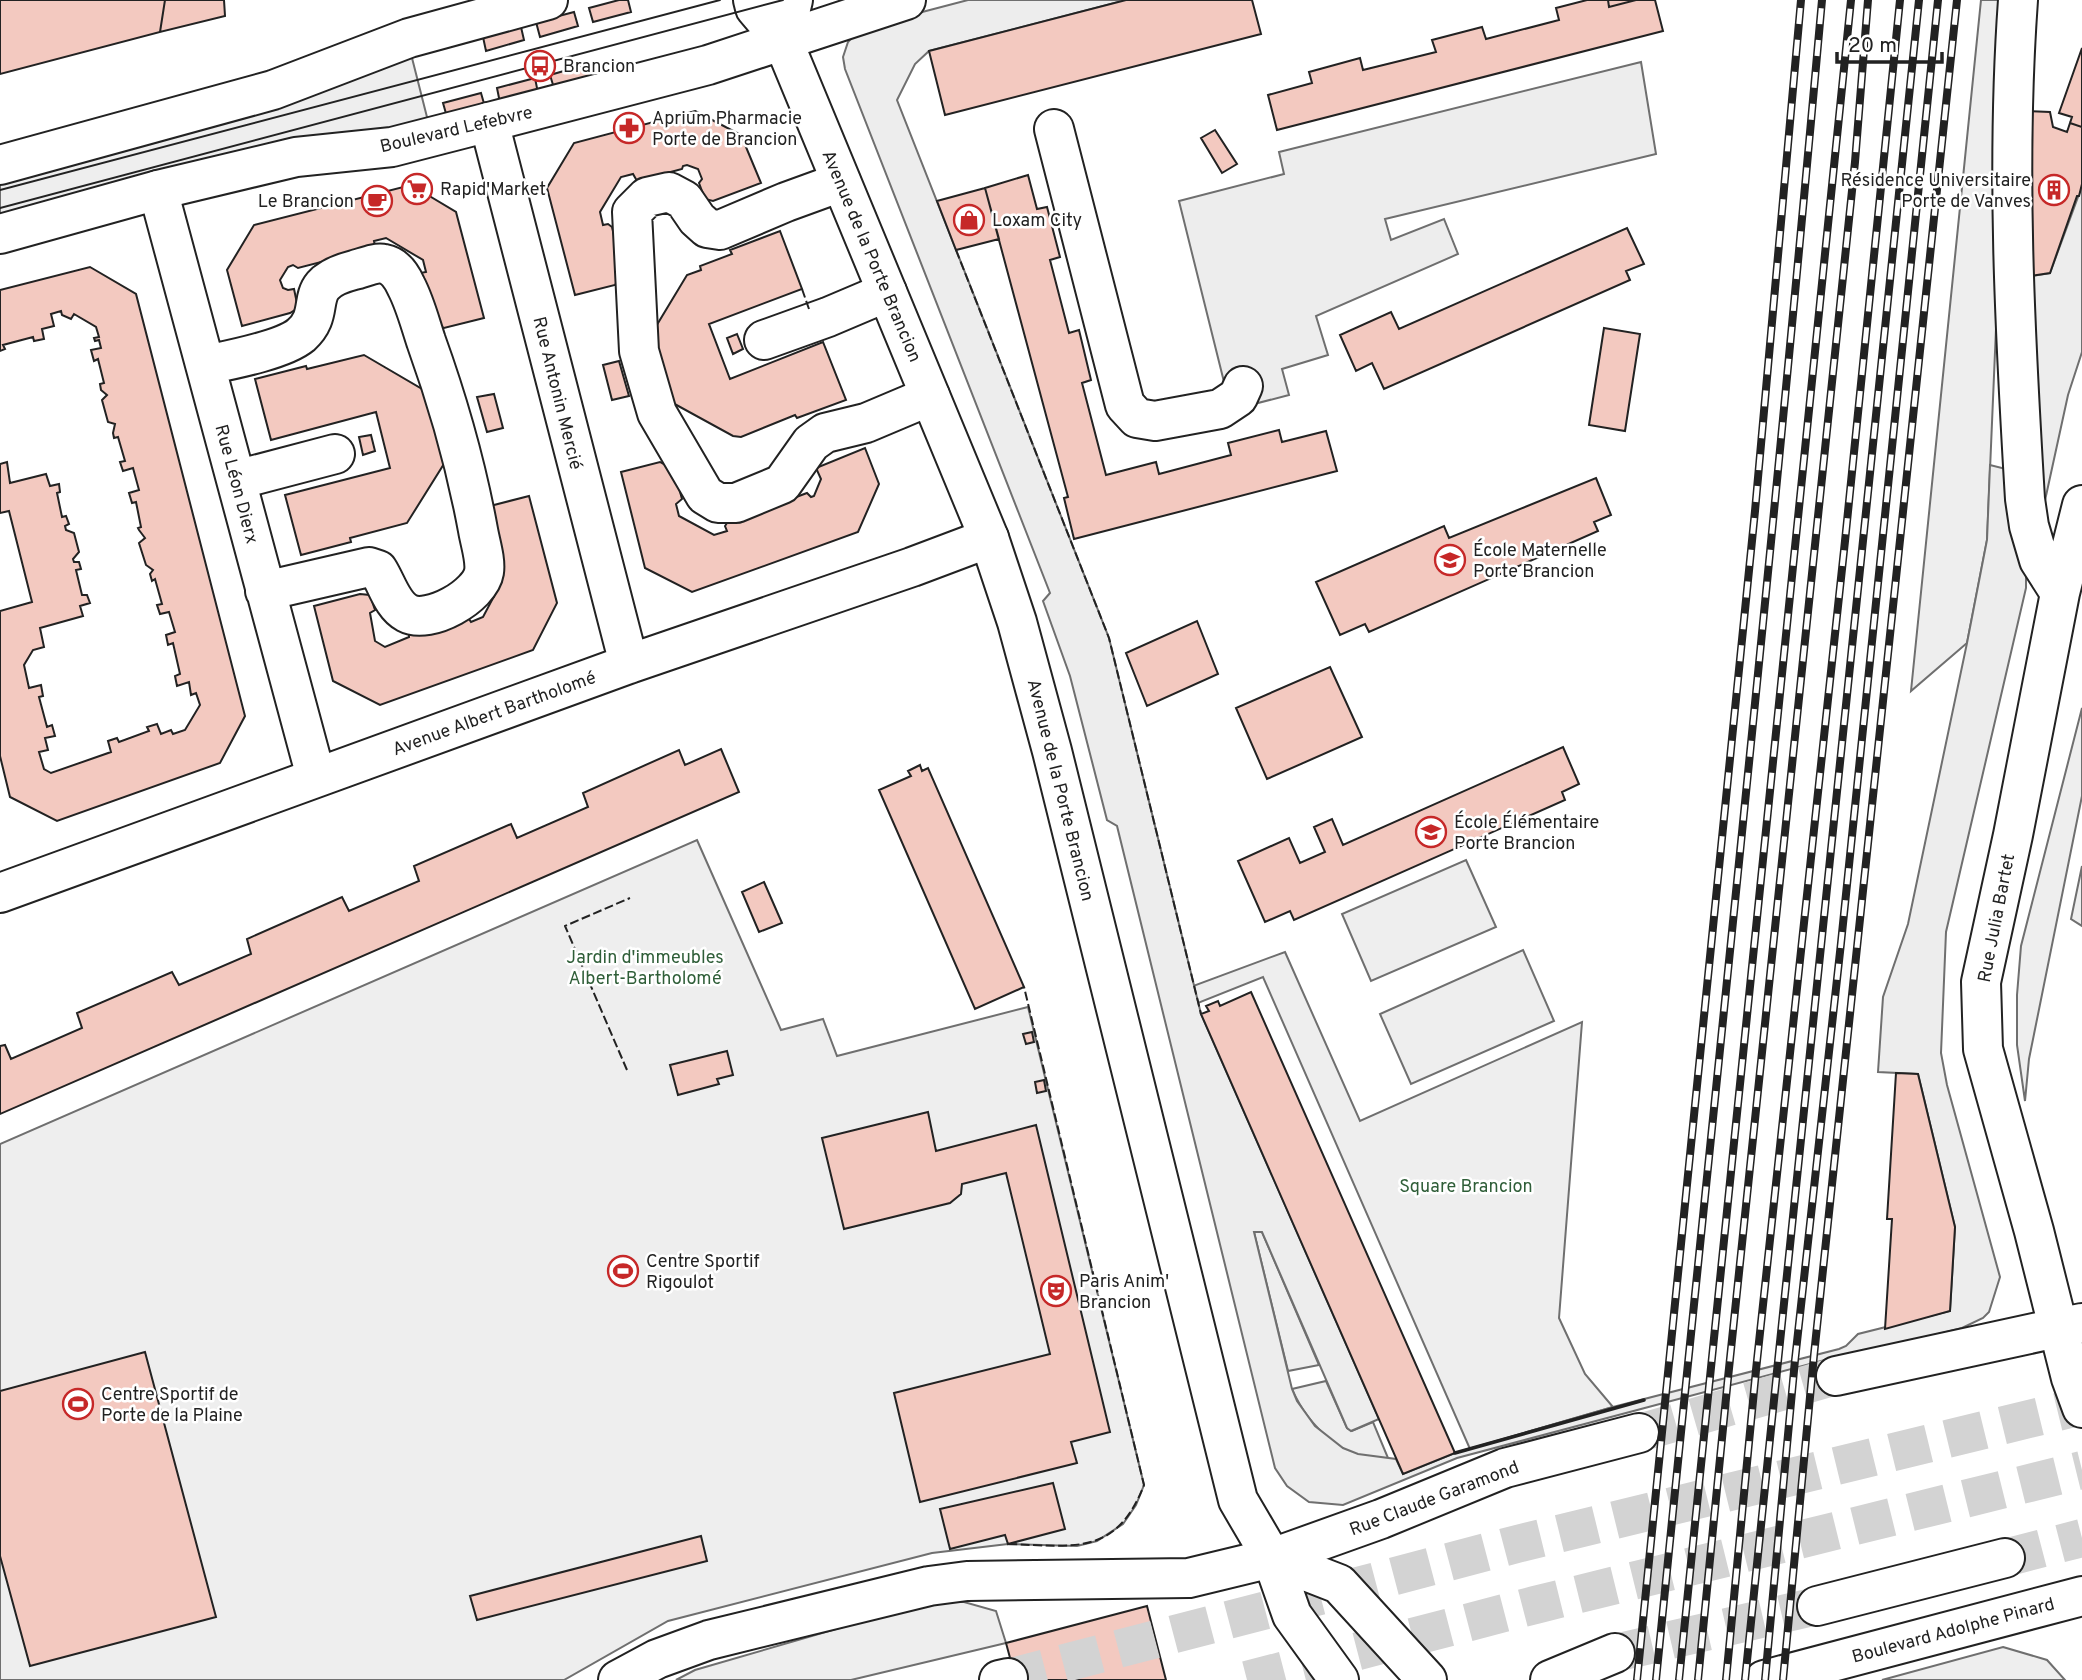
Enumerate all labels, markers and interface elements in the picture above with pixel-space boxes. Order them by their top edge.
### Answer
scale bar [1837,21,1942,65]
text: 20 m [1848,33,1897,60]
bus stop icon: Brancion [523,49,557,83]
place label: Brancion [563,56,635,79]
street label: Boulevard Lefebvre [378,102,535,159]
place label: Aprium Pharmacie Porte de Brancion [652,108,802,152]
pharmacy icon: Aprium Pharmacie Porte de Brancion [612,111,646,145]
street label: Avenue de la Porte Brancion [815,147,926,366]
place label: Résidence Universitaire Porte de Vanves [1841,170,2031,214]
supermarket icon: Rapid'Market [400,172,434,206]
building icon: Résidence Universitaire Porte de Vanves [2037,173,2071,207]
place label: Rapid'Market [440,179,546,202]
cafe icon: Le Brancion [360,184,394,218]
place label: Le Brancion [258,191,354,214]
shop icon: Loxam City [952,203,986,237]
place label: Loxam City [992,210,1082,233]
street label: Rue Antonin Mercié [526,314,587,472]
street label: Rue Léon Dierx [209,422,263,547]
place label: École Maternelle Porte Brancion [1473,538,1607,584]
school or university icon: École Maternelle Porte Brancion [1433,543,1467,577]
street label: Avenue Albert Bartholomé [390,667,599,762]
street label: Avenue de la Porte Brancion [1021,677,1098,904]
place label: École Élémentaire Porte Brancion [1454,810,1599,856]
school or university icon: École Élémentaire Porte Brancion [1414,815,1448,849]
street label: Rue Julia Bartet [1974,852,2021,985]
park label: Jardin d'immeubles Albert-Bartholomé [566,947,724,991]
park label: Square Brancion [1399,1176,1533,1199]
place label: Centre Sportif Rigoulot [646,1251,760,1295]
sports icon: Centre Sportif Rigoulot [606,1254,640,1288]
place label: Paris Anim' Brancion [1079,1271,1169,1315]
theatre icon: Paris Anim' Brancion [1039,1274,1073,1308]
place label: Centre Sportif de Porte de la Plaine [101,1384,243,1428]
sports icon: Centre Sportif de Porte de la Plaine [61,1387,95,1421]
street label: Rue Claude Garamond [1346,1456,1523,1542]
street label: Boulevard Adolphe Pinard [1850,1593,2057,1670]

